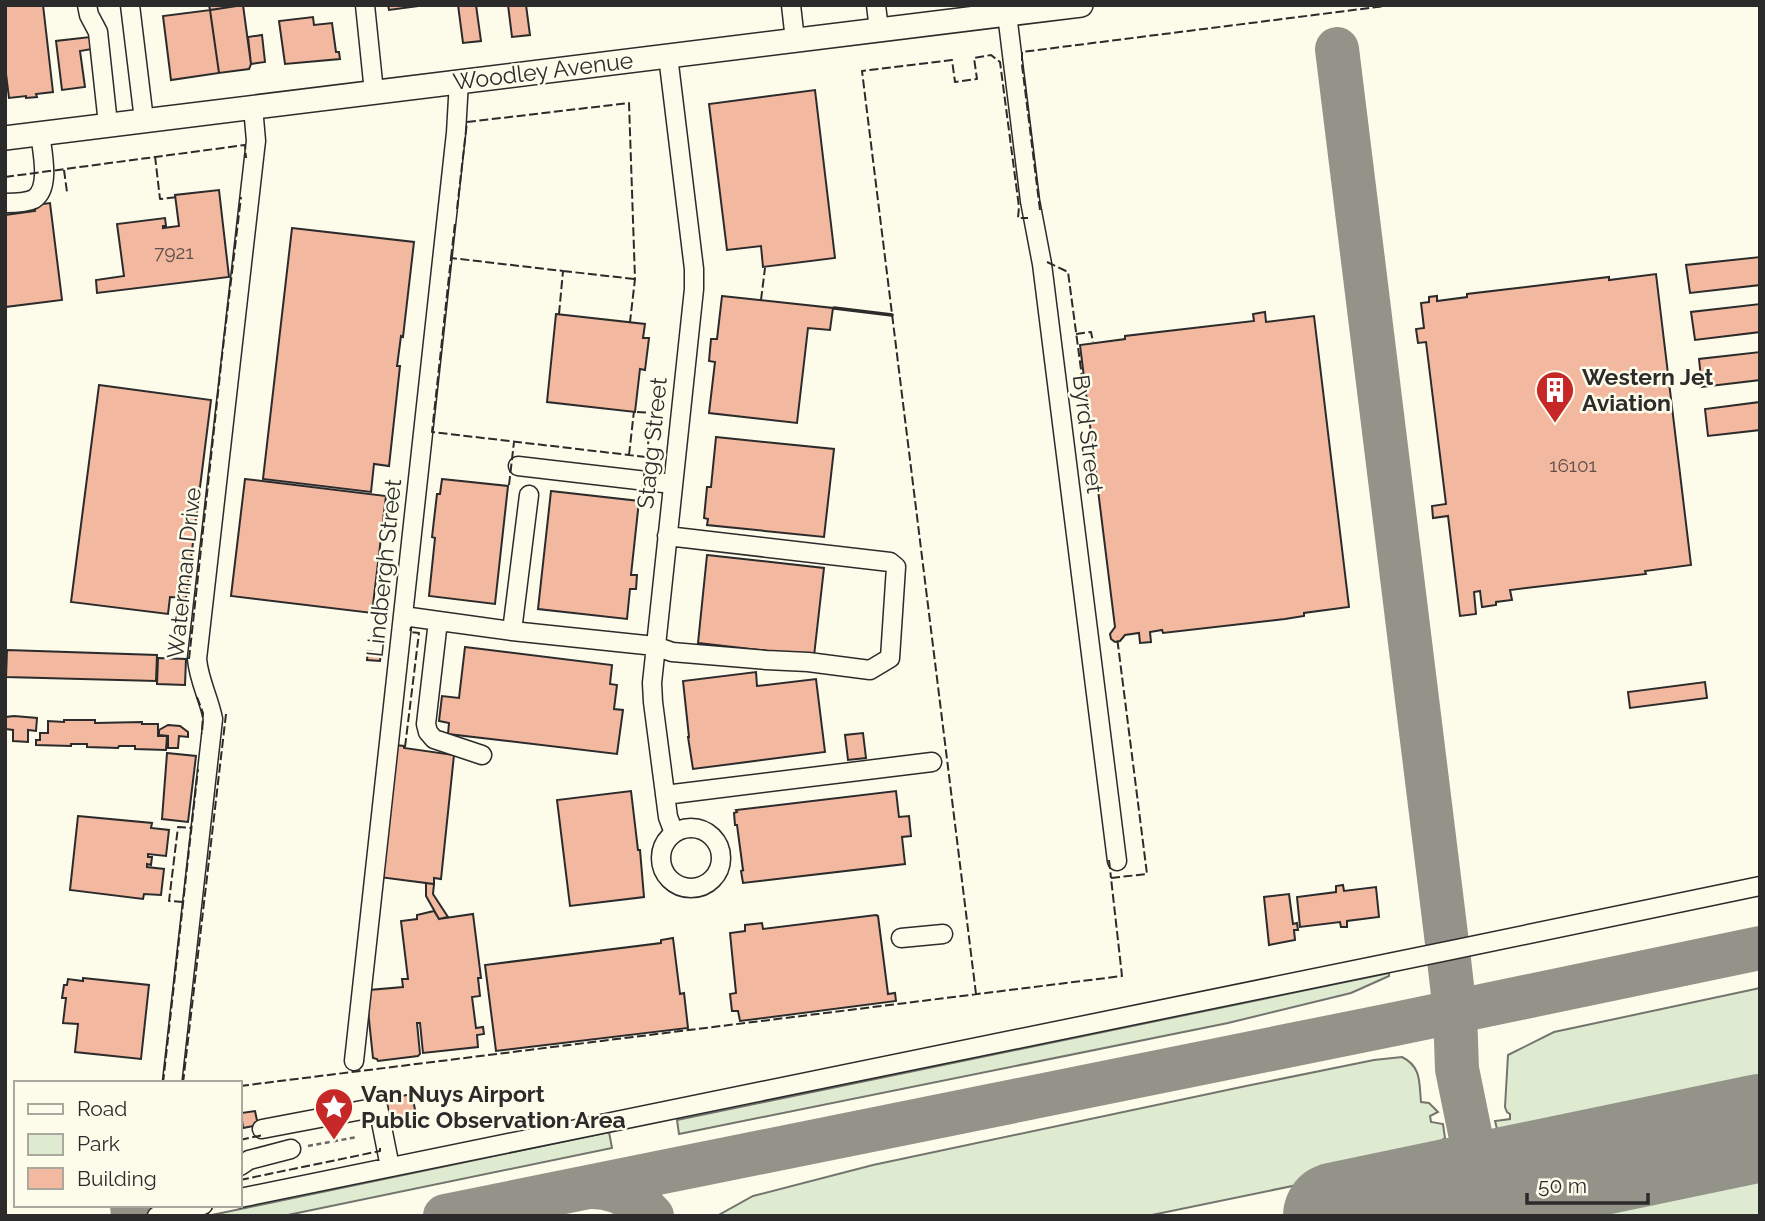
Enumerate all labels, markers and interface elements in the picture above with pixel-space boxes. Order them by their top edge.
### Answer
street label: Woodley Avenue [451,46,635,95]
house number: 7921 [154,241,194,263]
place label: Western Jet Aviation [1582,363,1714,416]
building icon: Western Jet Aviation [1534,369,1576,424]
street label: Byrd Street [1068,373,1109,495]
street label: Stagg Street [631,376,672,510]
house number: 16101 [1549,454,1597,476]
street label: Lindbergh Street [361,477,406,658]
street label: Waterman Drive [161,486,206,660]
place label: Van Nuys Airport Public Observation Area [361,1080,626,1133]
legend [14,1081,242,1207]
place icon: Van Nuys Airport Public Observation Area [313,1086,355,1141]
text: Road [77,1096,127,1121]
text: Park [77,1131,120,1156]
scale bar [1527,1162,1648,1206]
text: Building [77,1166,157,1191]
text: 50 m [1538,1173,1587,1198]

